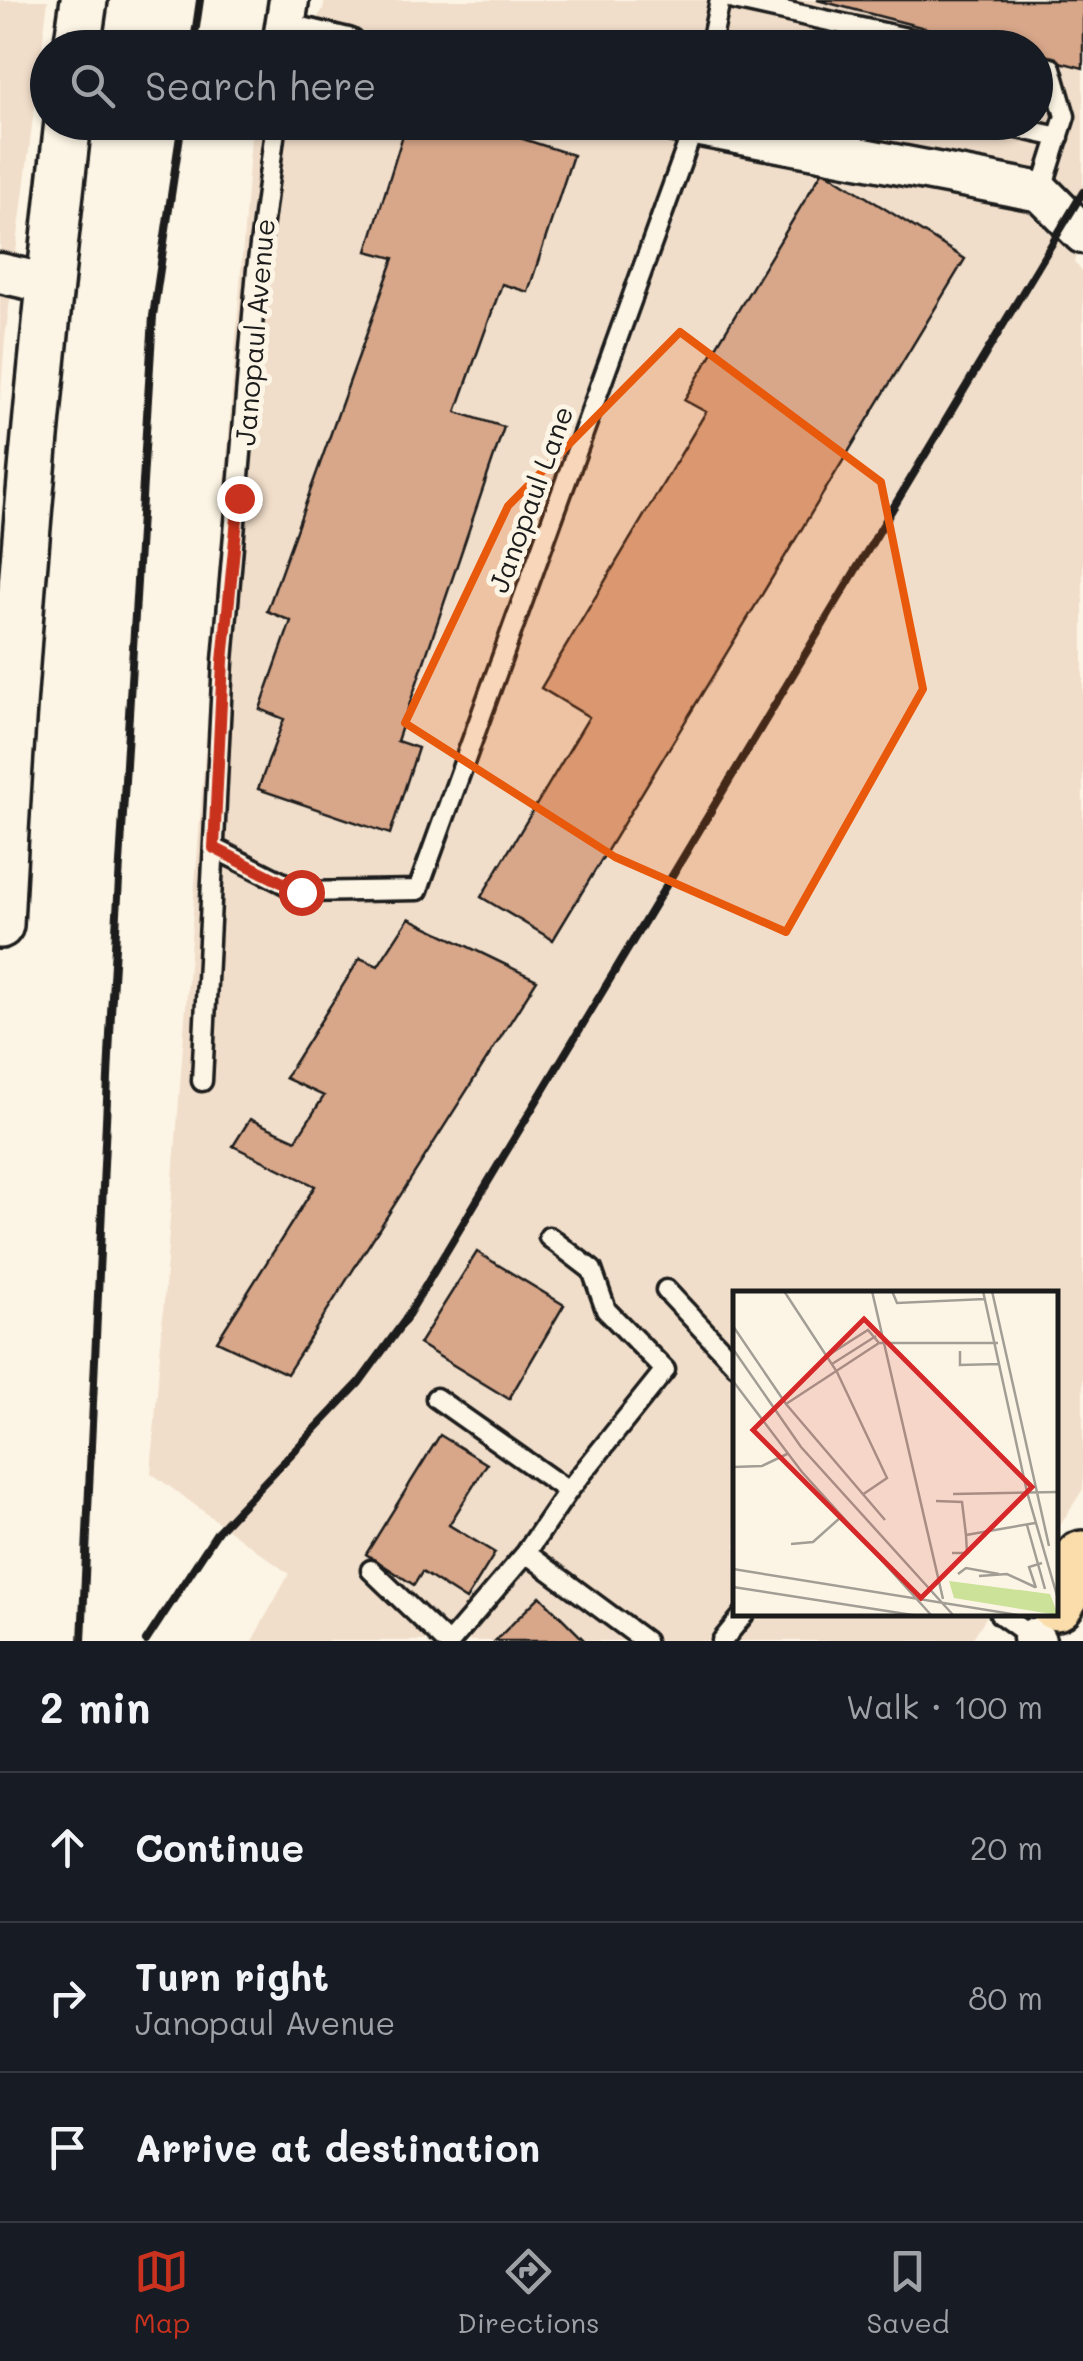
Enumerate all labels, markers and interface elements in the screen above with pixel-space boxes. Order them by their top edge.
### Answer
search box [30,30,1053,140]
icon: search [65,58,120,113]
text: Search here [145,60,376,110]
street label: Janopaul Avenue [226,217,282,447]
street label: Janopaul Lane [480,401,580,597]
route end [217,476,263,522]
route start [279,870,325,916]
inset map [733,1291,1058,1616]
text: 2 min [40,1679,150,1734]
text: Walk · 100 m [846,1685,1043,1727]
icon: ahead [40,1820,95,1875]
text: Continue [135,1822,304,1872]
text: 20 m [970,1826,1043,1868]
text: Turn right [135,1951,329,2001]
icon: right [40,1970,95,2025]
text: 80 m [968,1976,1043,2018]
text: Janopaul Avenue [135,2001,395,2043]
icon: arrive [40,2120,95,2175]
text: Arrive at destination [135,2122,540,2172]
tab: Map [133,2244,190,2340]
tab: Directions [457,2244,600,2340]
tab: Saved [866,2244,950,2340]

